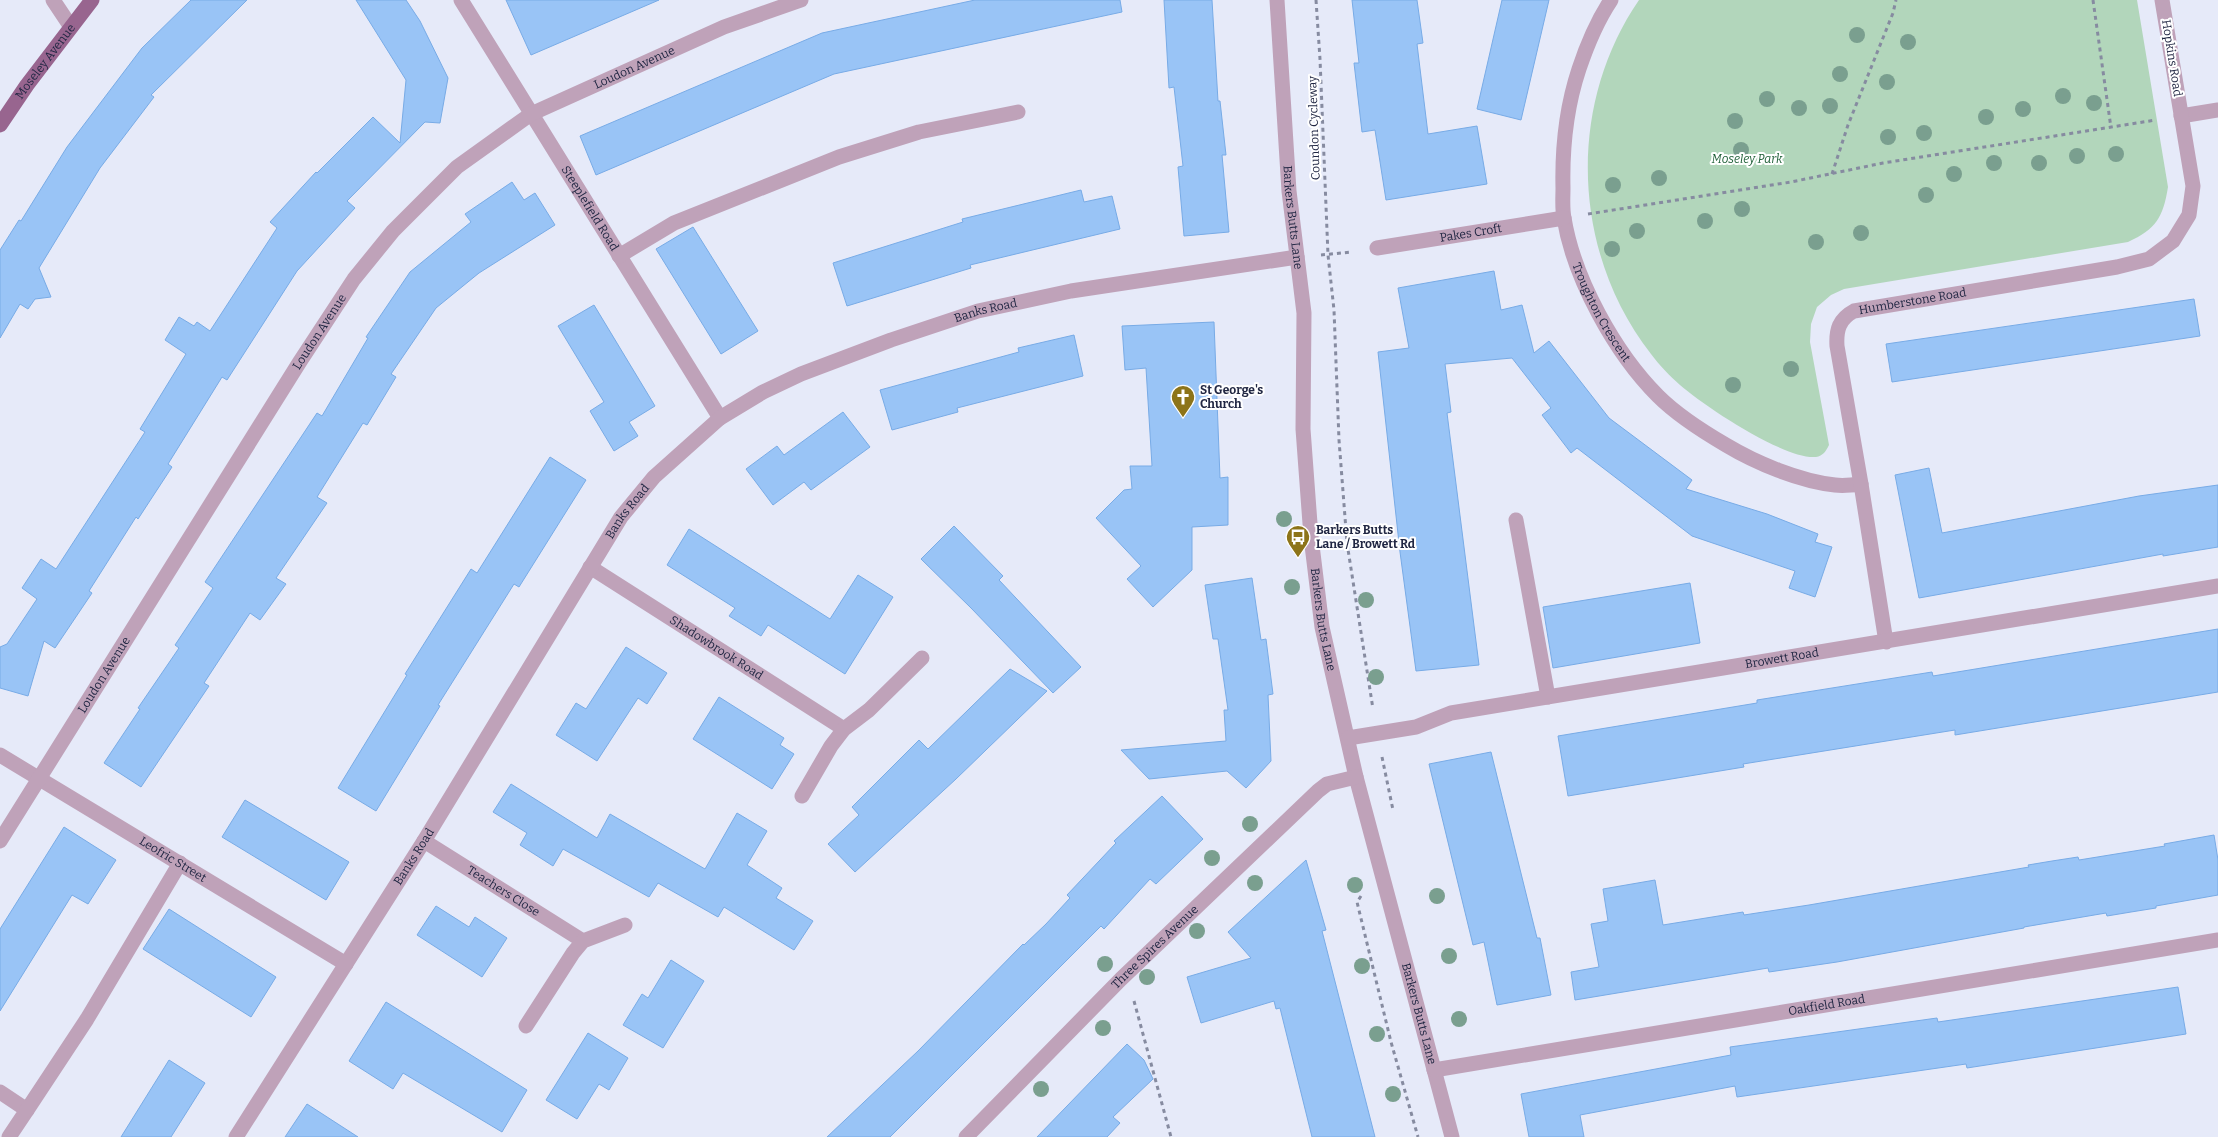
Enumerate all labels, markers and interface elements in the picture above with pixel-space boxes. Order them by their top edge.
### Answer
street label: Hopkins Road [2159,19,2185,97]
street label: Moseley Avenue [13,21,78,102]
street label: Loudon Avenue [592,43,677,92]
street label: Coundon Cycleway [1305,75,1323,180]
park label: Moseley Park [1711,152,1783,166]
street label: Steeplefield Road [558,163,622,253]
street label: Barkers Butts Lane [1280,165,1306,270]
street label: Pakes Croft [1439,221,1503,245]
street label: Troughton Crescent [1569,261,1634,365]
street label: Humberstone Road [1858,285,1967,317]
street label: Loudon Avenue [290,292,349,372]
street label: Banks Road [952,296,1018,325]
place label: St George's Church [1200,383,1263,411]
church icon: St George's Church [1170,384,1196,418]
street label: Banks Road [602,481,652,541]
place label: Barkers Butts Lane / Browett Rd [1316,523,1416,551]
bus stop icon: Barkers Butts Lane / Browett Rd [1285,524,1311,558]
street label: Barkers Butts Lane [1308,567,1339,672]
street label: Shadowbrook Road [667,613,766,683]
street label: Loudon Avenue [75,634,133,715]
street label: Browett Road [1744,645,1820,671]
street label: Banks Road [391,826,437,888]
street label: Leofric Street [137,834,209,885]
street label: Teachers Close [465,863,542,919]
street label: Three Spires Avenue [1109,902,1201,991]
street label: Barkers Butts Lane [1399,961,1439,1066]
street label: Oakfield Road [1787,992,1866,1018]

